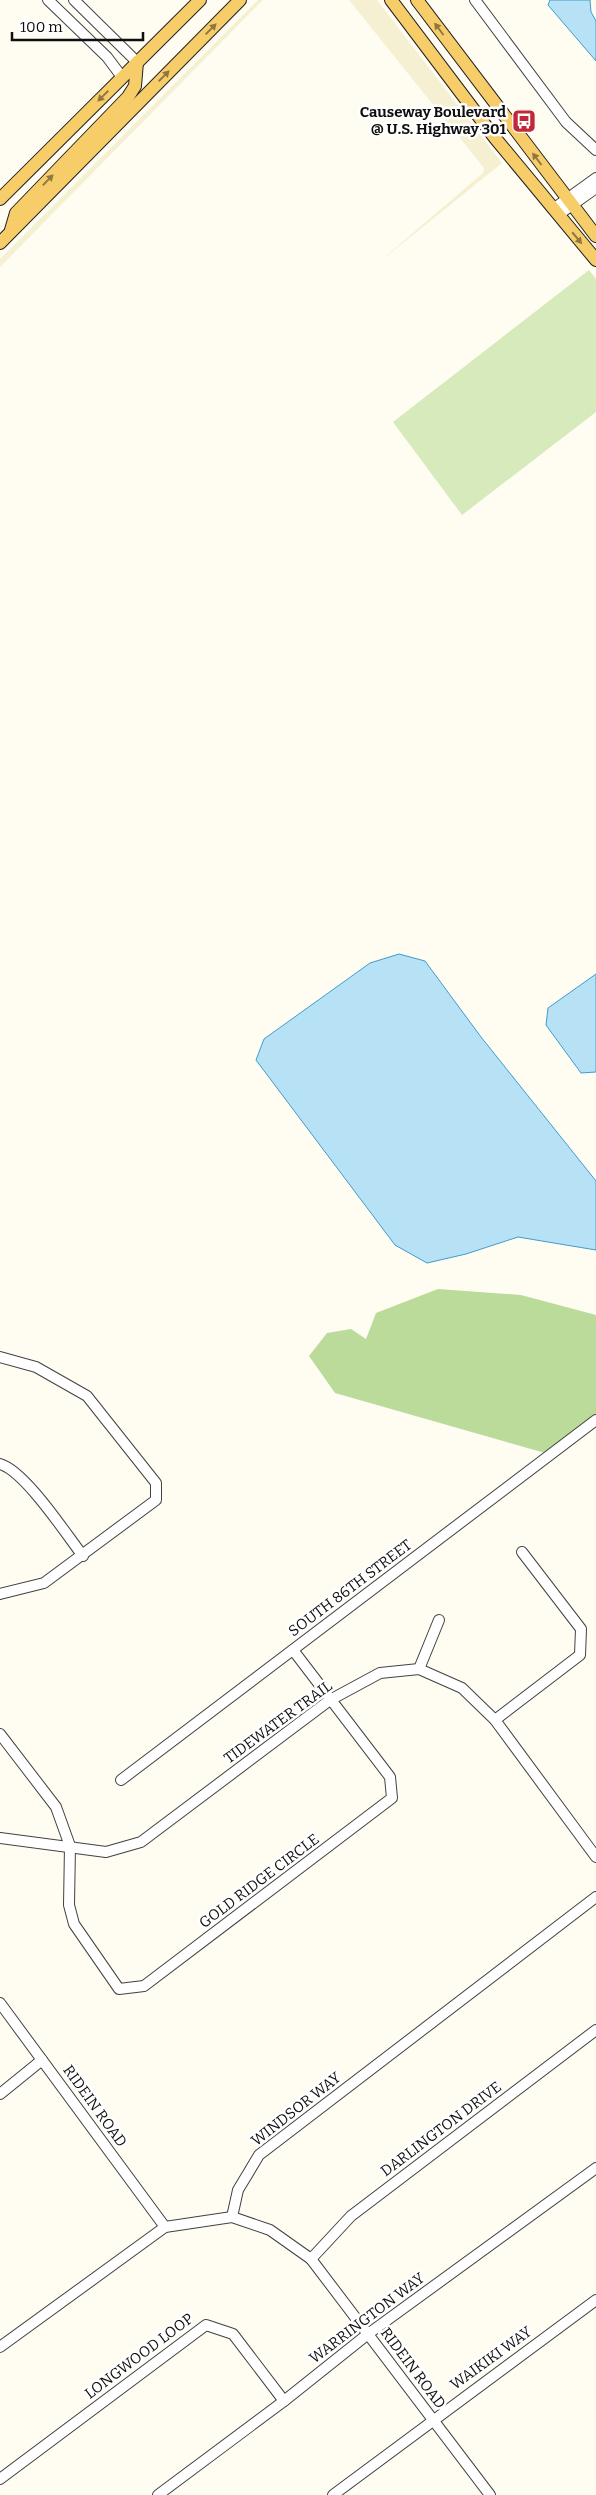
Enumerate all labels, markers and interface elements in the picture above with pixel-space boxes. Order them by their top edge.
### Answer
scale bar [12,10,144,42]
text: 100 m [20,18,63,36]
one-way arrow [205,23,217,35]
one-way arrow [434,23,445,36]
one-way arrow [158,70,170,82]
one-way arrow [97,90,109,102]
place label: Causeway Boulevard @ U.S. Highway 301 [360,103,507,138]
bus stop icon: Causeway Boulevard @ U.S. Highway 301 [511,108,537,134]
one-way arrow [532,152,542,166]
one-way arrow [42,174,54,186]
one-way arrow [572,231,583,244]
street label: SOUTH 86TH STREET [285,1536,415,1640]
street label: TIDEWATER TRAIL [220,1677,336,1767]
street label: GOLD RIDGE CIRCLE [195,1830,323,1932]
street label: RIDEIN ROAD [59,2062,131,2150]
street label: WINDSOR WAY [248,2068,345,2150]
street label: DARLINGTON DRIVE [377,2078,505,2180]
street label: WARRINGTON WAY [306,2269,428,2367]
street label: LONGWOOD LOOP [81,2309,197,2403]
street label: WAIKIKI WAY [447,2322,536,2394]
street label: RIDEIN ROAD [377,2324,449,2412]

